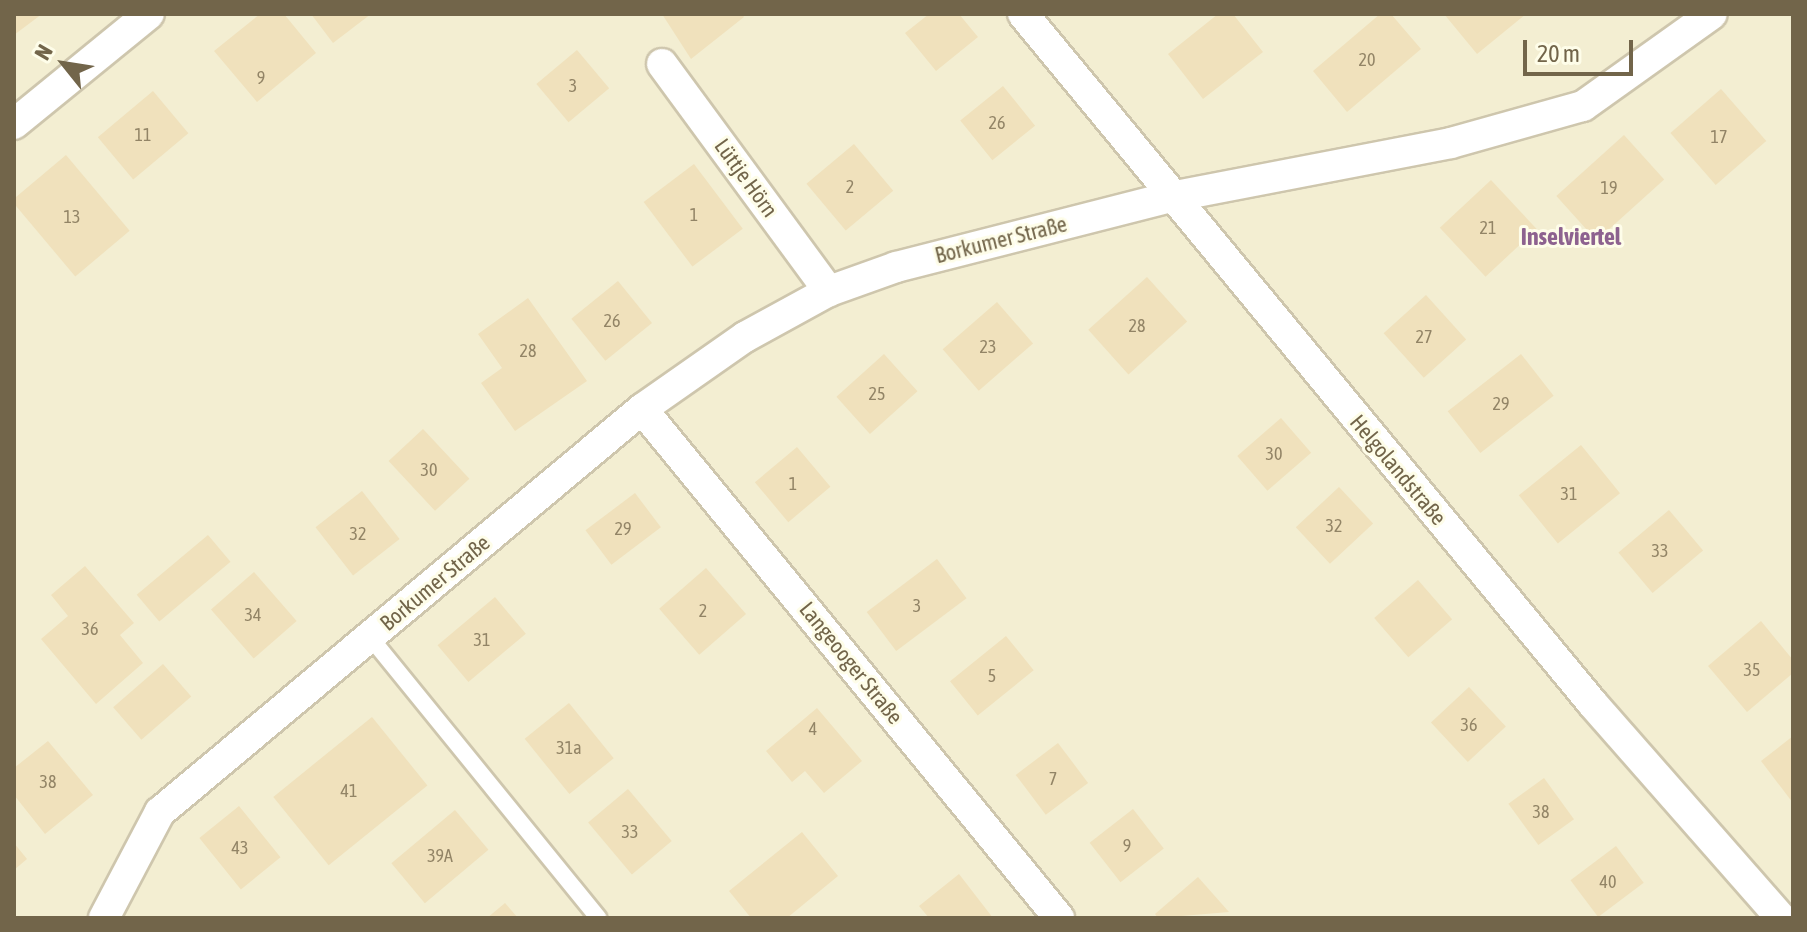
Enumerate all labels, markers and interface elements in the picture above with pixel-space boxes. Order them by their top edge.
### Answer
north arrow [24,24,104,104]
scale bar [1527,24,1637,74]
text: N [29,40,58,64]
text: 20 m [1537,40,1580,67]
house number: 20 [1359,49,1375,71]
house number: 9 [257,67,265,89]
house number: 3 [569,75,577,97]
house number: 26 [989,112,1005,134]
house number: 11 [135,124,151,146]
house number: 17 [1711,126,1727,148]
street label: Lüttje Hörn [709,134,783,222]
house number: 2 [846,176,854,198]
house number: 19 [1601,177,1617,199]
house number: 1 [690,204,698,226]
house number: 13 [64,206,80,228]
street label: Borkumer Straße [932,211,1070,269]
house number: 21 [1480,217,1496,239]
district label: Inselviertel [1521,223,1621,251]
house number: 26 [604,310,620,332]
house number: 28 [1129,315,1145,337]
house number: 27 [1416,326,1432,348]
house number: 23 [980,336,996,358]
house number: 28 [520,340,536,362]
house number: 25 [869,383,885,405]
house number: 29 [1493,393,1509,415]
street label: Helgolandstraße [1344,410,1452,530]
house number: 30 [1266,443,1282,465]
house number: 30 [421,459,437,481]
house number: 1 [789,473,797,495]
house number: 31 [1561,483,1577,505]
house number: 32 [1326,515,1342,537]
house number: 29 [615,518,631,540]
house number: 32 [350,523,366,545]
street label: Borkumer Straße [375,529,495,637]
house number: 33 [1652,540,1668,562]
house number: 3 [913,595,921,617]
street label: Langeooger Straße [794,597,908,729]
house number: 2 [699,600,707,622]
house number: 34 [245,604,261,626]
house number: 36 [82,618,98,640]
house number: 31 [474,629,490,651]
house number: 35 [1744,659,1760,681]
house number: 5 [988,665,996,687]
house number: 36 [1461,714,1477,736]
house number: 4 [809,718,817,740]
house number: 31a [556,737,582,759]
house number: 7 [1049,768,1057,790]
house number: 38 [40,771,56,793]
house number: 41 [341,780,357,802]
house number: 38 [1533,801,1549,823]
house number: 33 [622,821,638,843]
house number: 9 [1123,835,1131,857]
house number: 43 [232,837,248,859]
house number: 39A [427,845,453,867]
house number: 40 [1600,871,1616,893]

